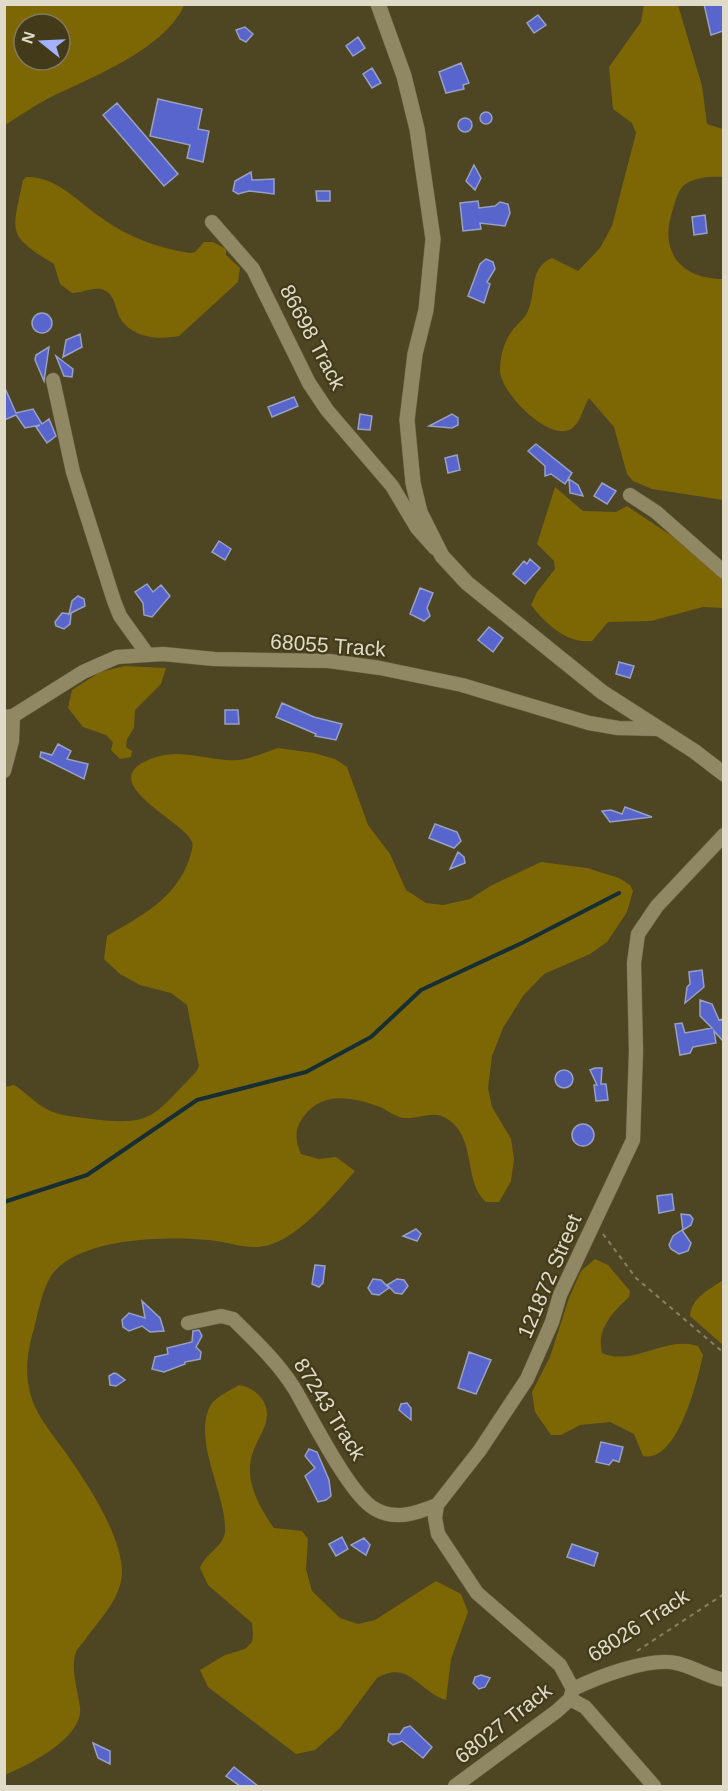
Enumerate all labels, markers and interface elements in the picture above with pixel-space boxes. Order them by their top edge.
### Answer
north arrow [12,12,72,72]
text: N [18,29,38,46]
street label: 86698 Track [276,281,351,394]
street label: 68055 Track [270,629,387,661]
street label: 121872 Street [513,1211,585,1341]
street label: 87243 Track [290,1354,371,1465]
street label: 68026 Track [583,1584,693,1666]
street label: 68027 Track [450,1678,556,1768]

